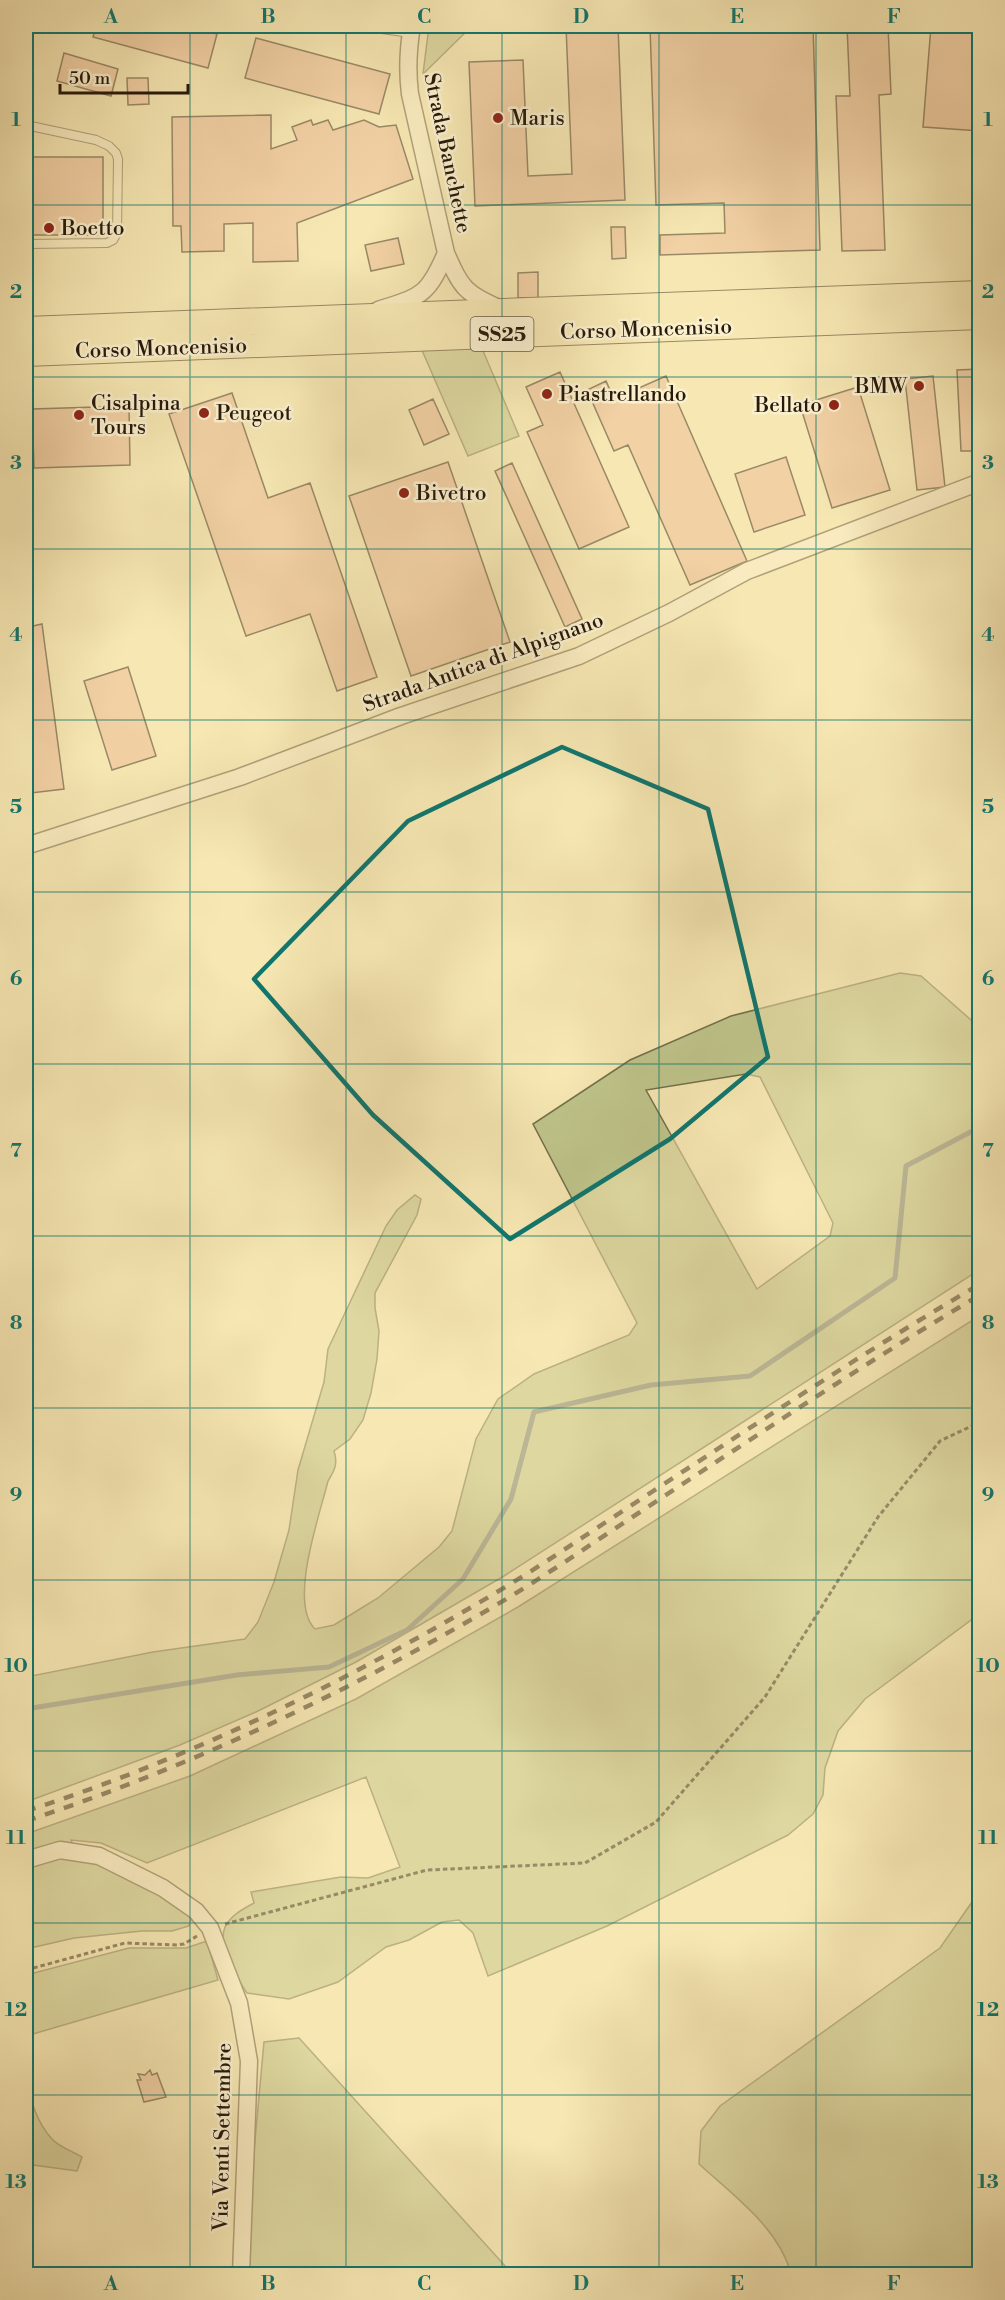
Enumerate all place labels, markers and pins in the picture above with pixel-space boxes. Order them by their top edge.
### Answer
place label: Maris [510,106,565,132]
marker: Maris [491,111,505,125]
place label: Boetto [60,216,125,242]
marker: Boetto [42,221,56,235]
place label: BMW [854,374,908,400]
marker: BMW [912,379,926,393]
place label: Piastrellando [559,382,687,408]
marker: Piastrellando [540,387,554,401]
place label: Cisalpina Tours [91,391,181,441]
place label: Bellato [754,393,822,419]
marker: Bellato [827,398,841,412]
place label: Peugeot [216,401,292,427]
marker: Peugeot [197,406,211,420]
marker: Cisalpina Tours [72,408,86,422]
place label: Bivetro [415,481,486,507]
marker: Bivetro [397,486,411,500]

